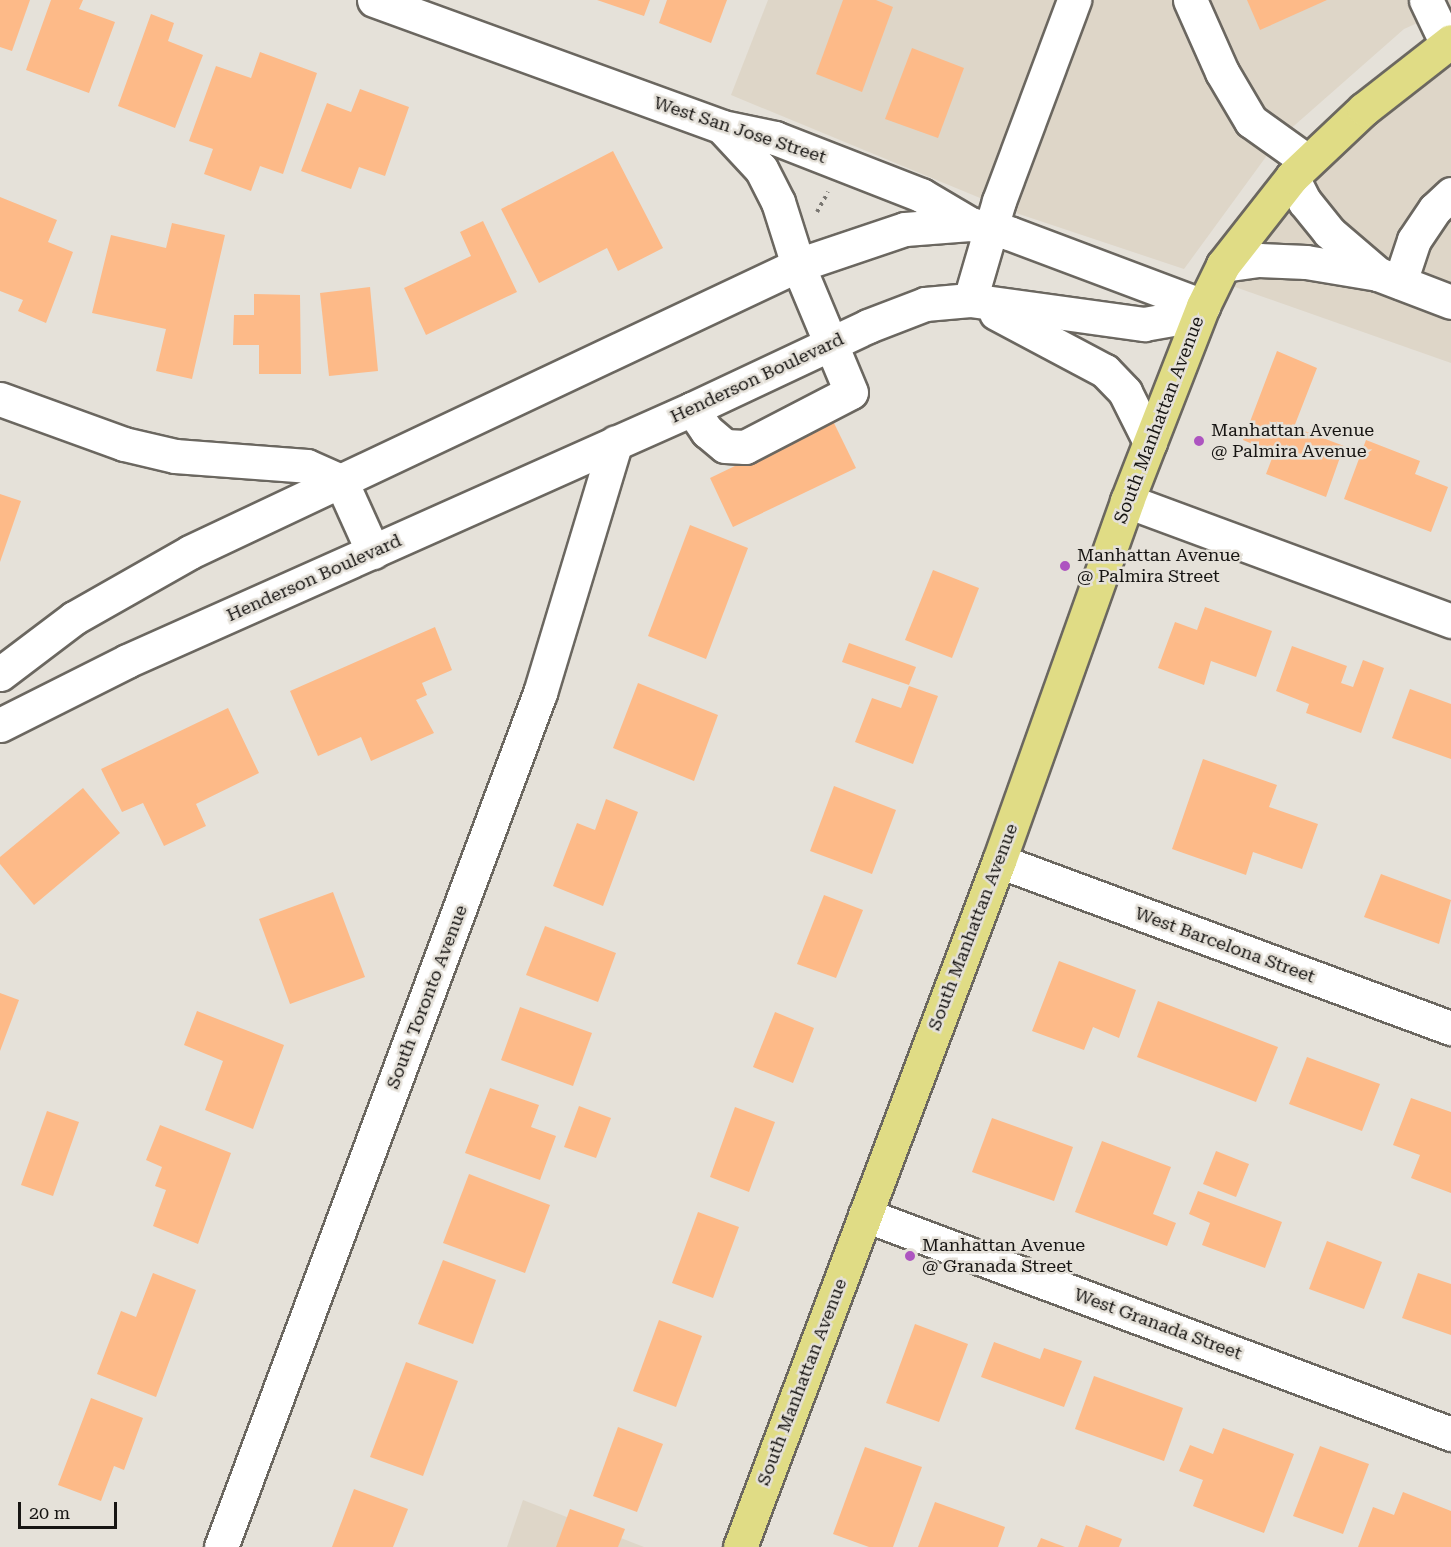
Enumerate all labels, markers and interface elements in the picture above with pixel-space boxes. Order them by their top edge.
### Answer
street label: West San Jose Street [651,92,829,168]
street label: South Manhattan Avenue [1110,313,1208,527]
street label: Henderson Boulevard [667,328,847,428]
place label: Manhattan Avenue @ Palmira Avenue [1211,420,1374,462]
marker: Manhattan Avenue @ Palmira Avenue [1192,434,1206,448]
street label: Henderson Boulevard [223,530,405,626]
place label: Manhattan Avenue @ Palmira Street [1077,545,1240,588]
marker: Manhattan Avenue @ Palmira Street [1058,559,1072,573]
street label: South Manhattan Avenue [924,820,1022,1034]
street label: South Toronto Avenue [382,902,472,1092]
street label: West Barcelona Street [1132,902,1318,988]
place label: Manhattan Avenue @ Granada Street [922,1235,1085,1278]
marker: Manhattan Avenue @ Granada Street [903,1249,917,1263]
street label: South Manhattan Avenue [753,1275,851,1489]
street label: West Granada Street [1071,1284,1245,1364]
scale bar [21,1490,120,1528]
text: 20 m [29,1502,70,1523]

